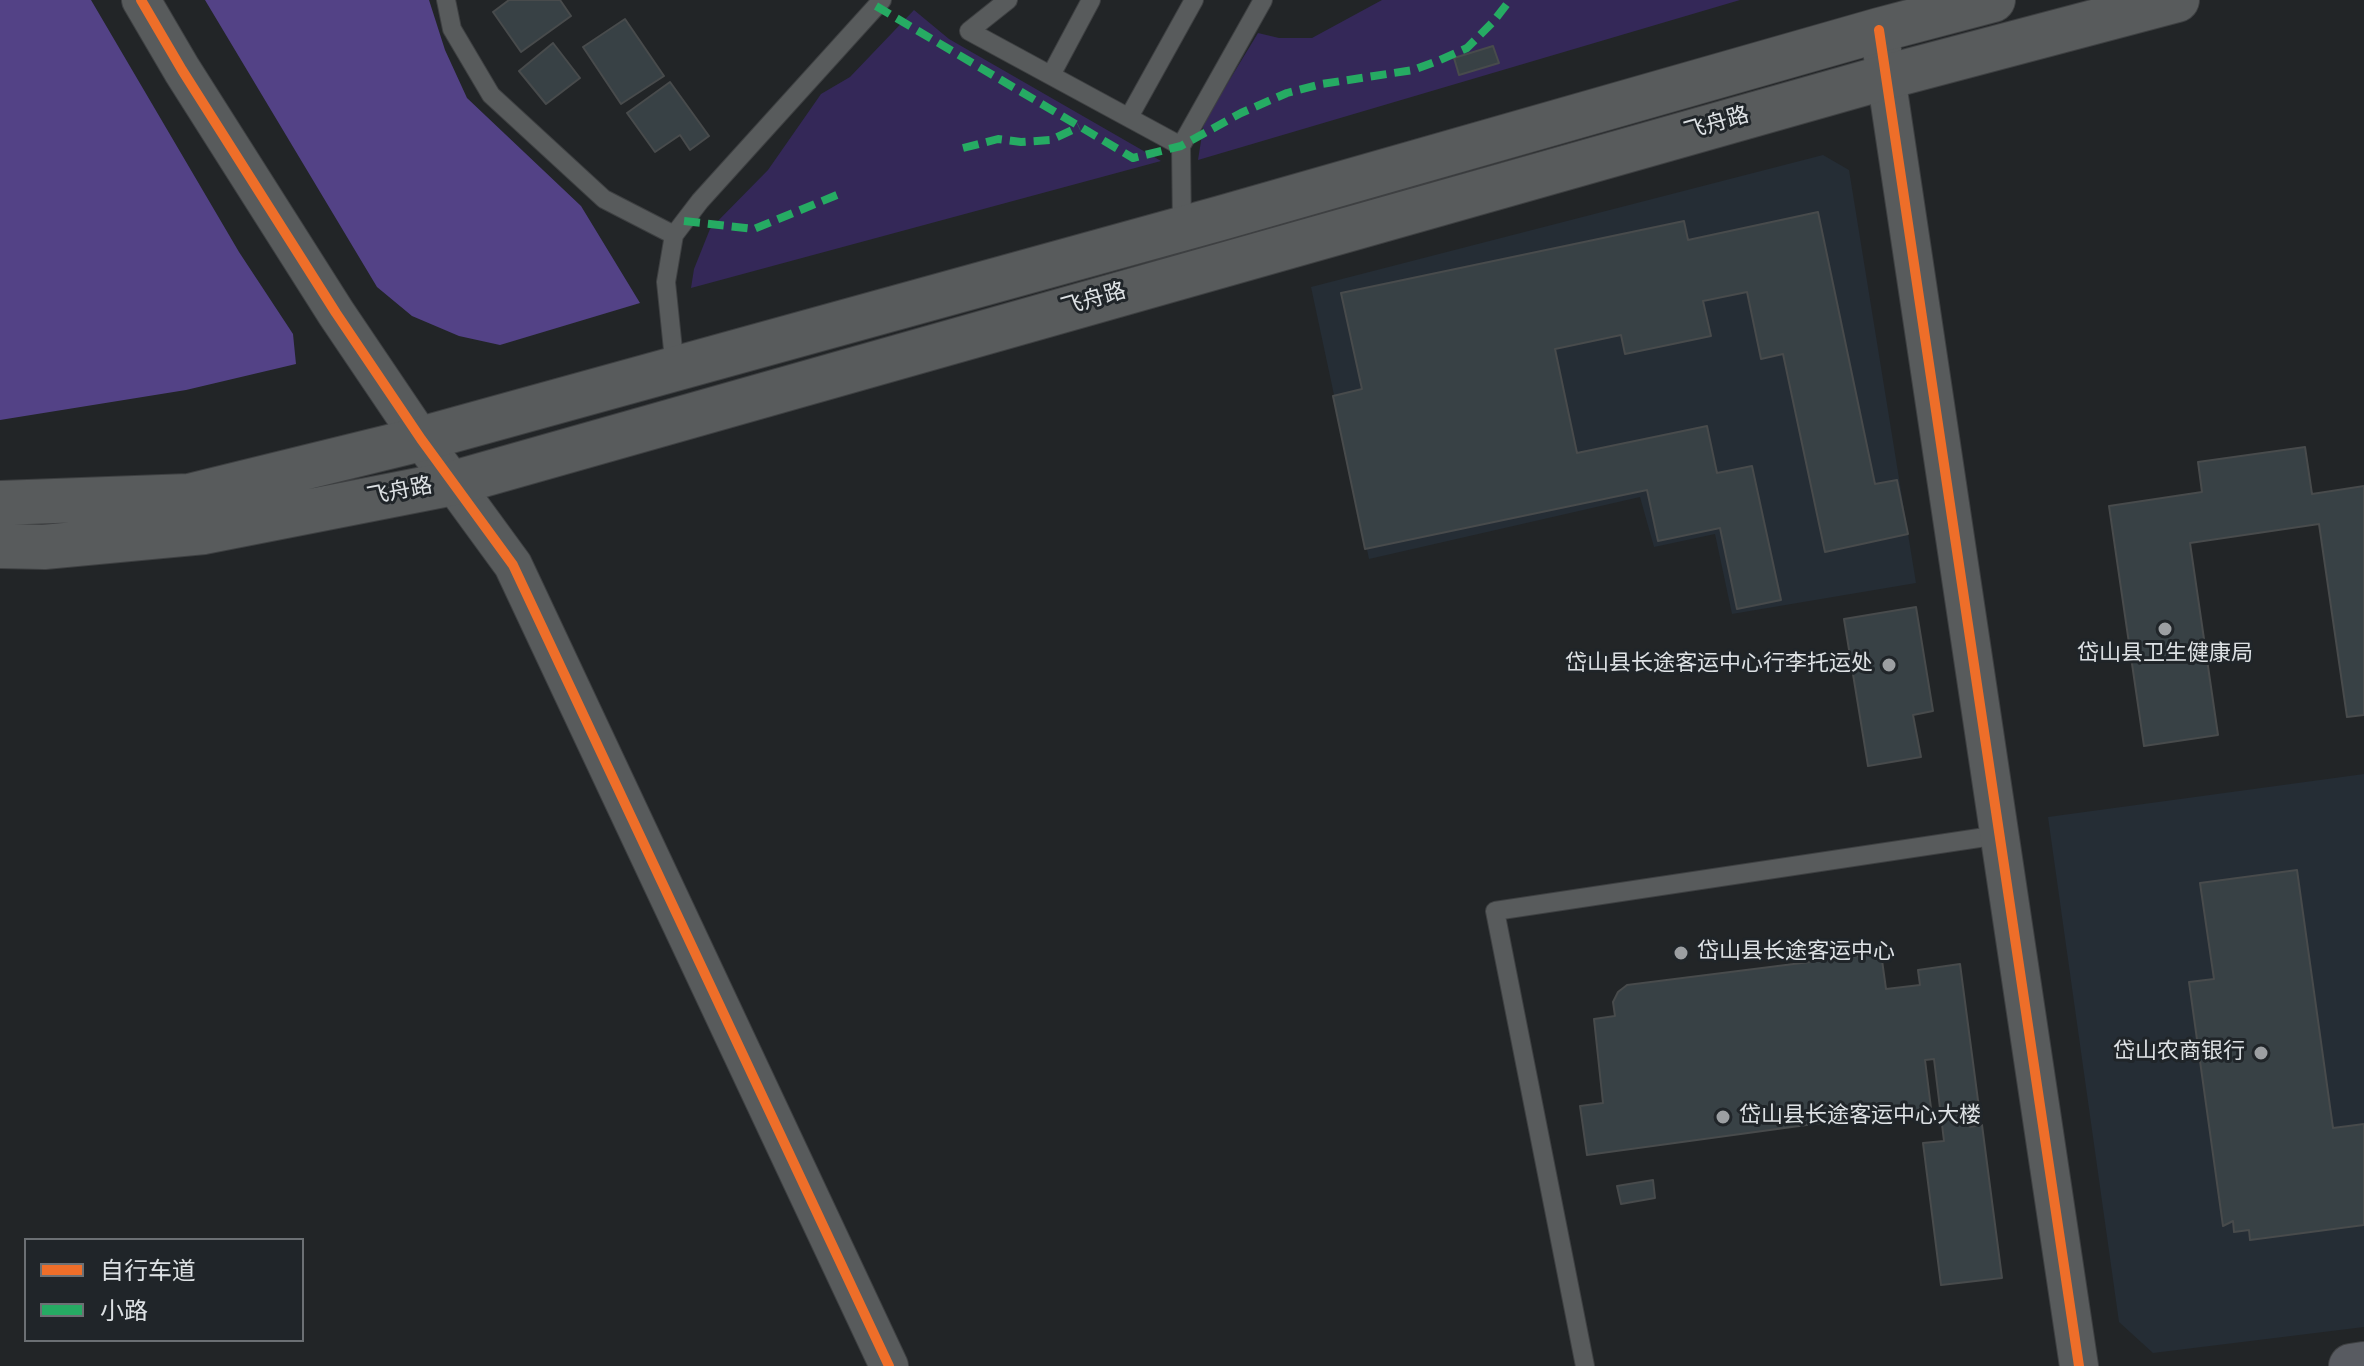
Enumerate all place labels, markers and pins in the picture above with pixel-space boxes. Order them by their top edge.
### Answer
marker: 岱山县卫生健康局 [2156,620,2174,638]
place label: 岱山县卫生健康局 [2077,642,2253,668]
place label: 岱山县长途客运中心行李托运处 [1565,652,1873,678]
marker: 岱山县长途客运中心行李托运处 [1880,656,1898,674]
place label: 岱山县长途客运中心 [1697,940,1895,966]
marker: 岱山县长途客运中心 [1672,944,1690,962]
place label: 岱山农商银行 [2113,1040,2245,1066]
marker: 岱山农商银行 [2252,1044,2270,1062]
place label: 岱山县长途客运中心大楼 [1739,1104,1981,1130]
marker: 岱山县长途客运中心大楼 [1714,1108,1732,1126]

